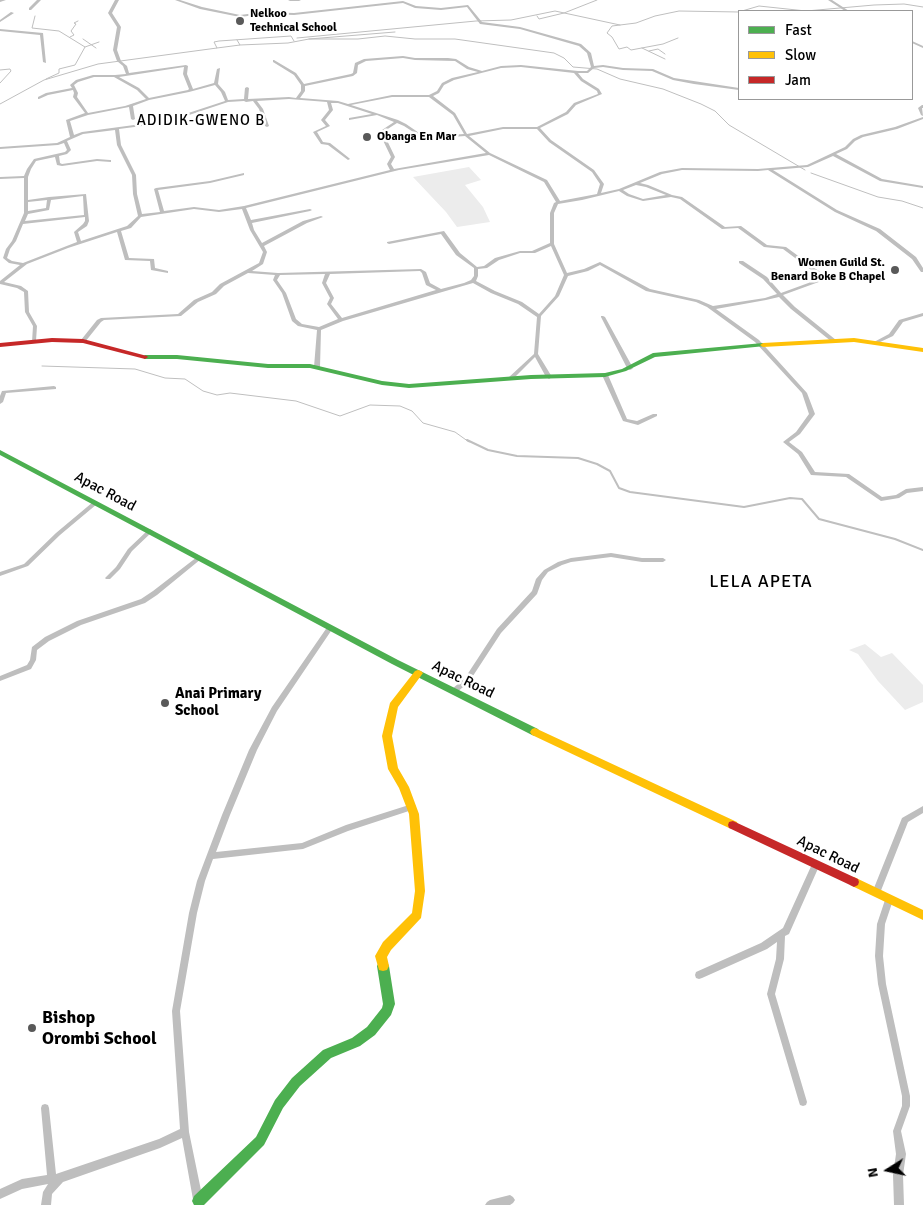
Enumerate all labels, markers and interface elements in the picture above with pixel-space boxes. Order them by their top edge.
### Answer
place label: Nelkoo Technical School [250,7,337,35]
legend [738,10,913,100]
marker: Nelkoo Technical School [234,15,246,27]
text: Fast [785,21,812,39]
text: Slow [785,46,816,64]
text: Jam [785,71,811,89]
district label: ADIDIK-GWENO B [135,112,267,130]
place label: Obanga En Mar [377,130,456,144]
marker: Obanga En Mar [361,131,373,143]
place label: Women Guild St. Benard Boke B Chapel [771,256,885,284]
marker: Women Guild St. Benard Boke B Chapel [889,264,901,276]
street label: Apac Road [71,468,139,516]
district label: LELA APETA [708,571,814,593]
street label: Apac Road [429,657,497,703]
place label: Anai Primary School [175,685,261,720]
marker: Anai Primary School [159,697,171,709]
street label: Apac Road [794,832,862,878]
place label: Bishop Orombi School [42,1007,157,1050]
marker: Bishop Orombi School [26,1022,38,1034]
north arrow [863,1145,913,1195]
text: N [864,1166,882,1179]

